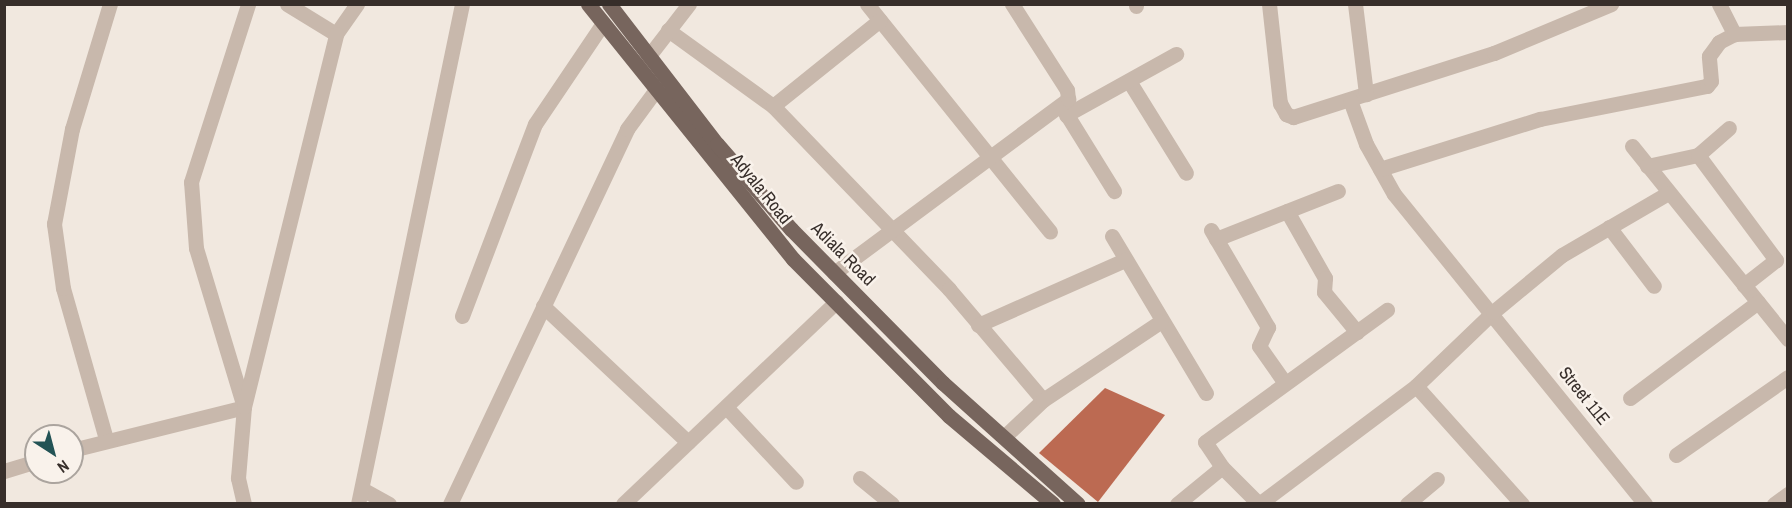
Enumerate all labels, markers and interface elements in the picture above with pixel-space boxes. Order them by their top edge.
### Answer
street label: Adyala Road [726,149,796,229]
street label: Adiala Road [807,218,879,290]
street label: Street 11E [1554,363,1614,429]
north arrow [24,424,84,484]
text: N [53,455,74,479]

